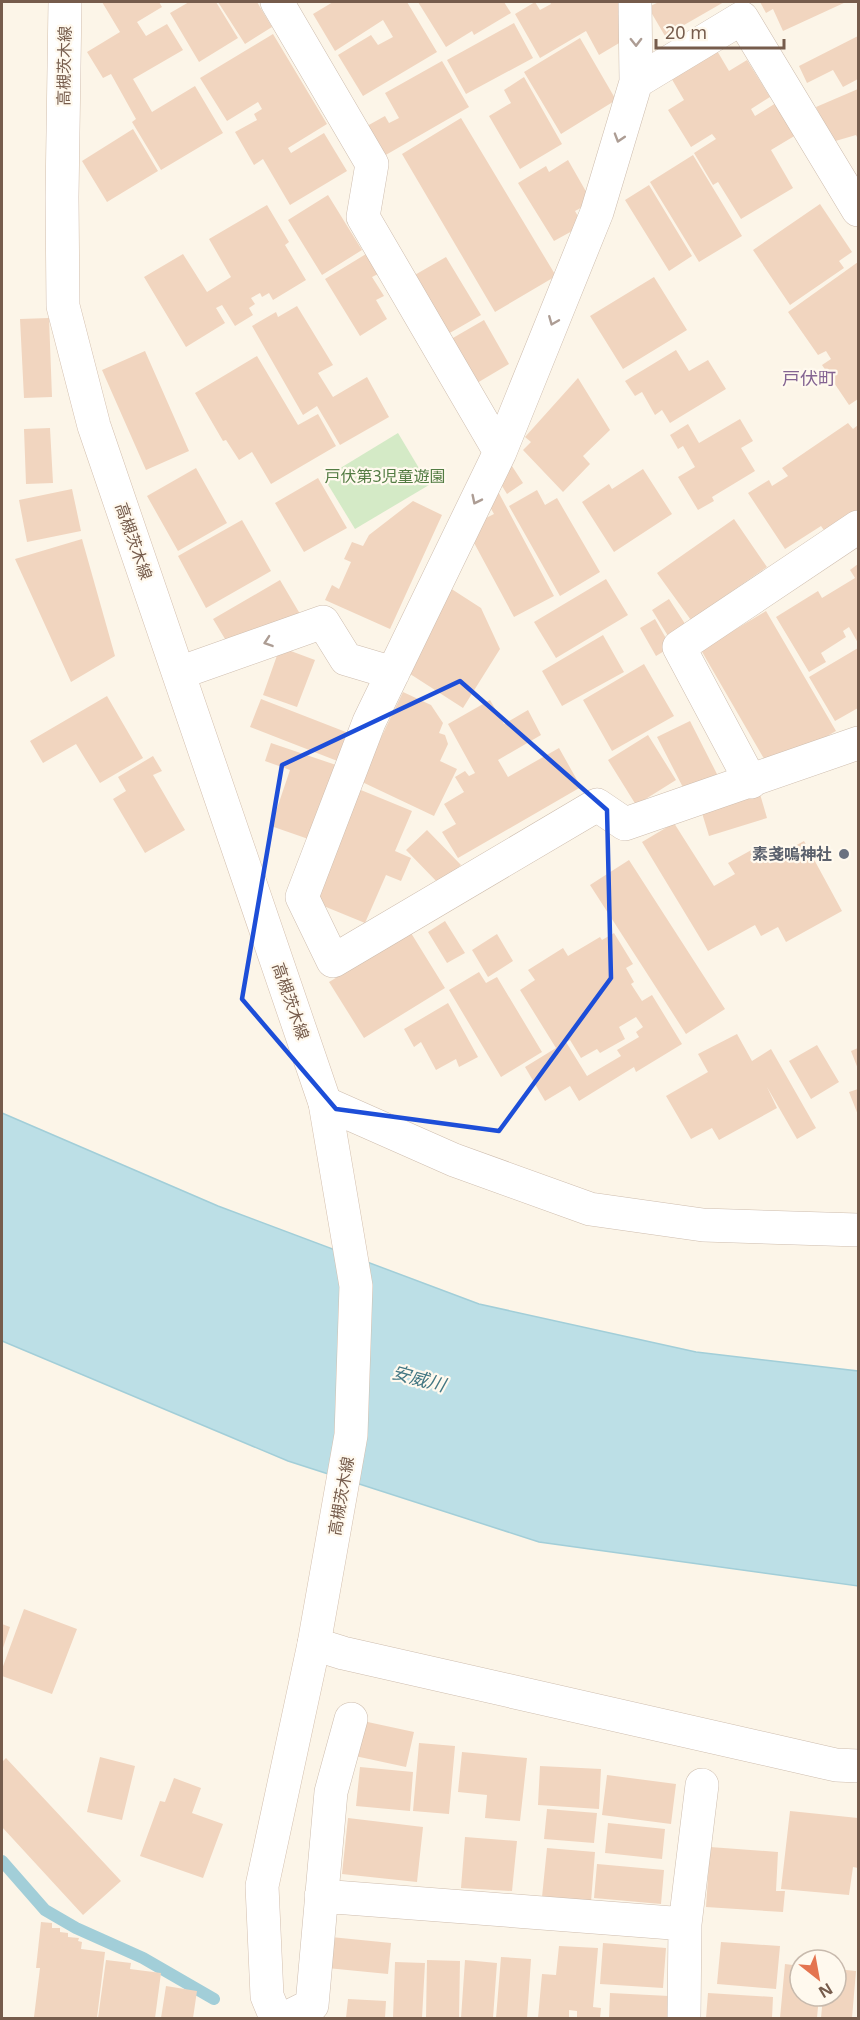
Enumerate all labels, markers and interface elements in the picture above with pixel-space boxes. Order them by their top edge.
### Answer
scale bar [656,12,784,50]
text: 20 m [665,20,707,44]
street label: 高槻茨木線 [52,26,76,106]
one-way arrow [630,37,642,46]
one-way arrow [614,132,626,143]
one-way arrow [548,315,560,326]
district label: 戸伏町 [782,366,836,390]
park label: 戸伏第3児童遊園 [324,465,446,487]
one-way arrow [471,494,483,505]
street label: 高槻茨木線 [111,500,157,582]
one-way arrow [263,634,274,647]
place label: 素戔嗚神社 [752,843,832,865]
marker: 素戔嗚神社 [837,847,851,861]
street label: 高槻茨木線 [268,960,314,1042]
water label: 安威川 [390,1359,450,1397]
street label: 高槻茨木線 [323,1455,359,1537]
north arrow [788,1948,848,2008]
text: N [814,1978,837,2004]

